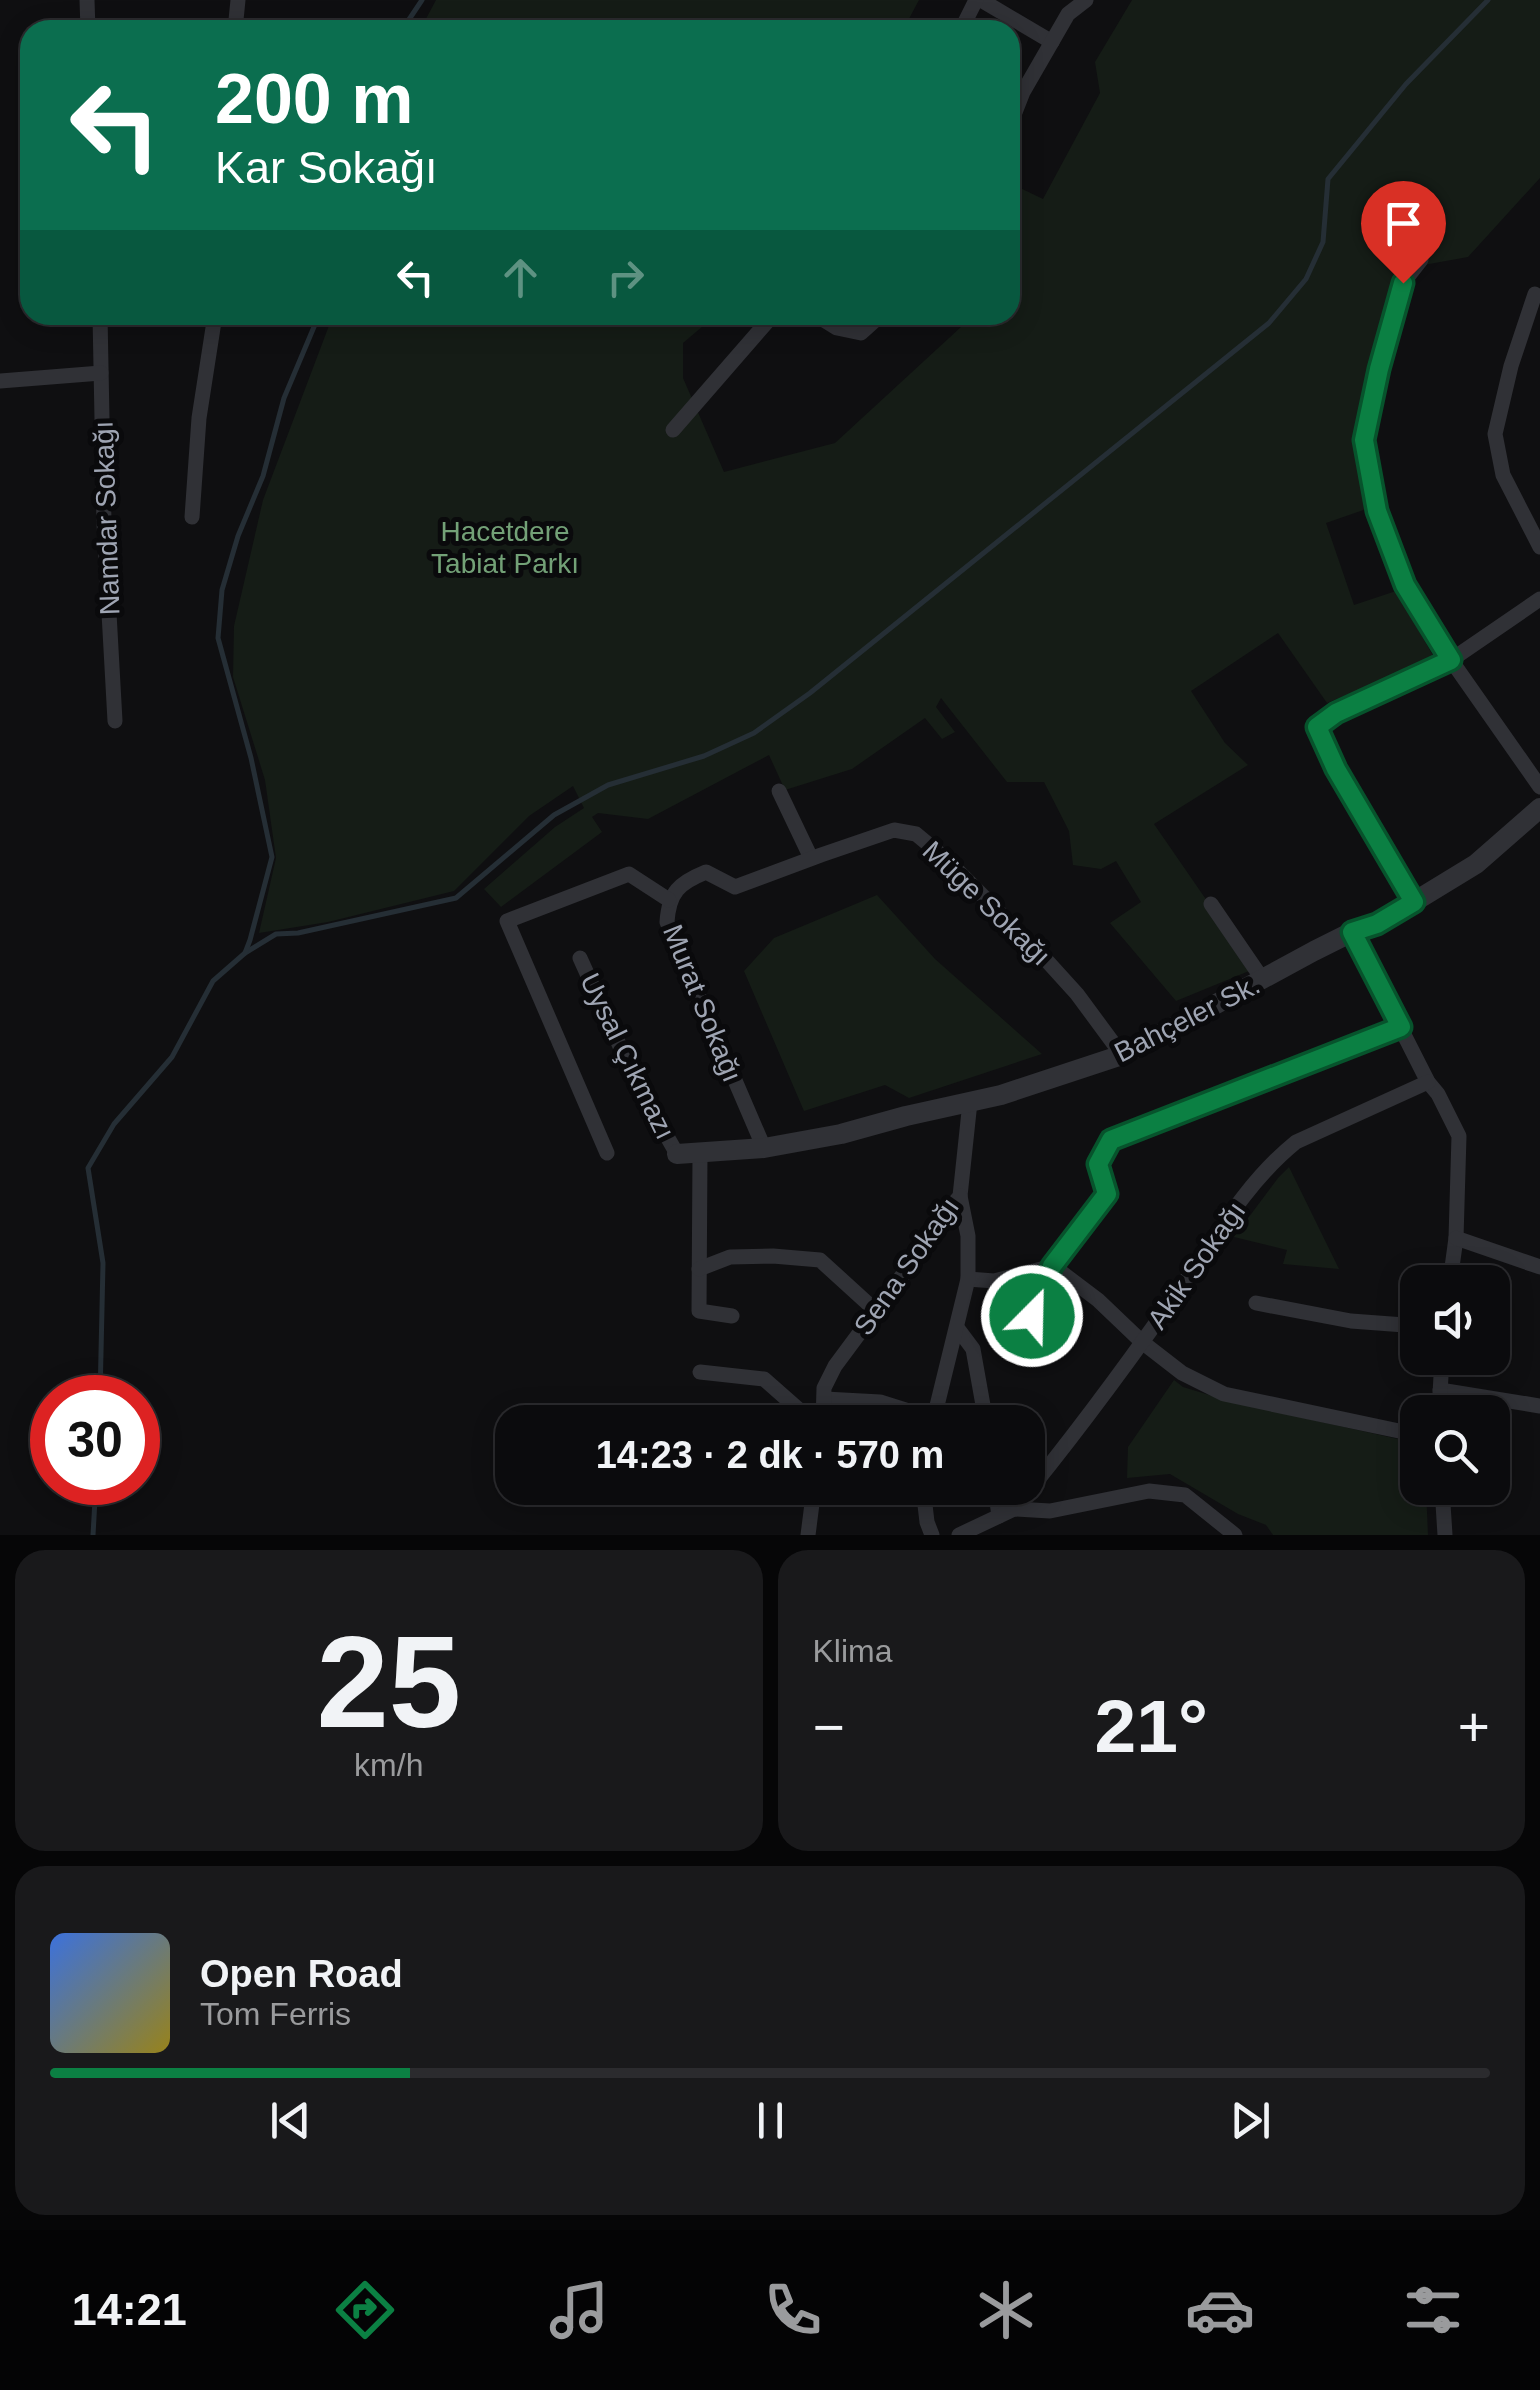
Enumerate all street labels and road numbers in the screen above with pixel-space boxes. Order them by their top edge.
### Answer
street label: Namdar Sokağı [88,420,125,616]
street label: Müge Sokağı [917,835,1057,972]
street label: Murat Sokağı [657,920,748,1086]
street label: Uysal Çıkmazı [574,968,681,1144]
street label: Bahçeler Sk. [1109,969,1265,1068]
street label: Sena Sokağı [848,1192,965,1341]
street label: Akik Sokağı [1141,1196,1252,1335]

